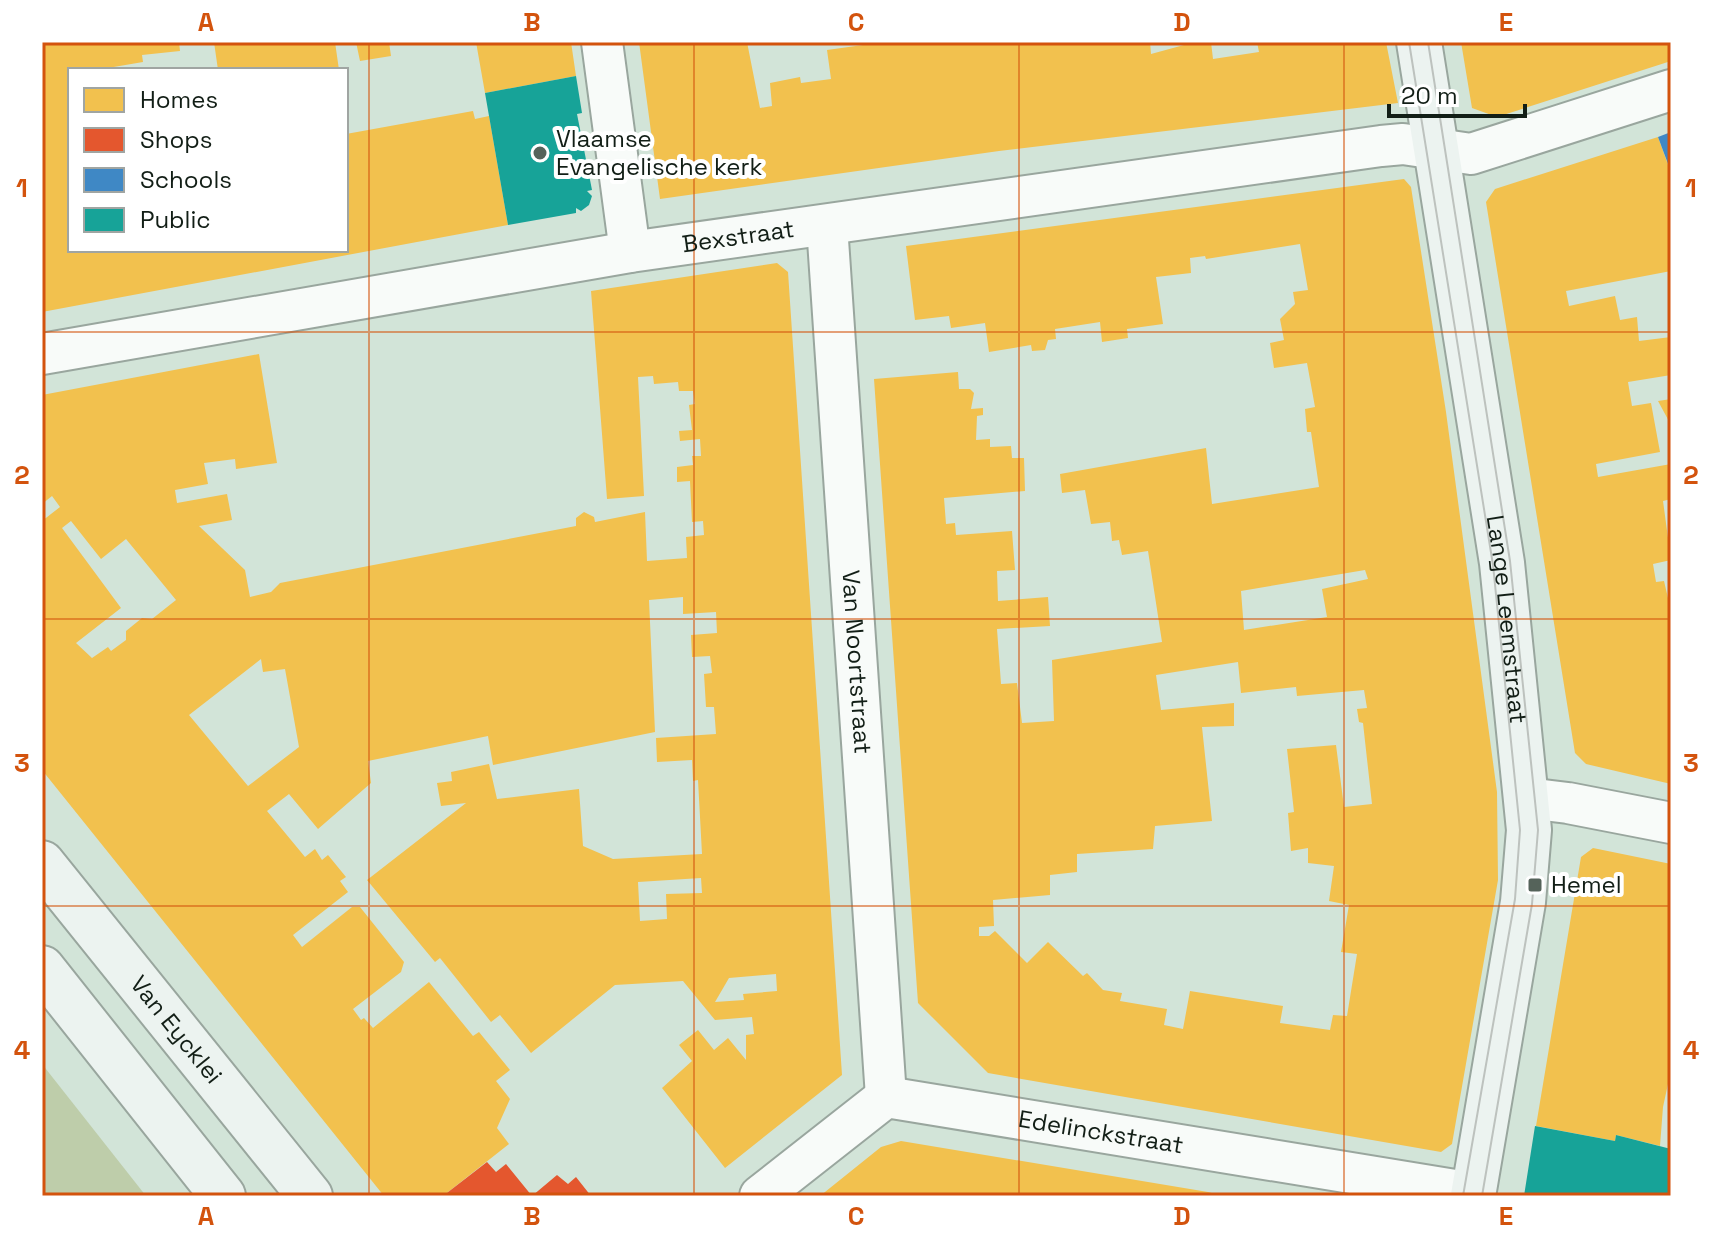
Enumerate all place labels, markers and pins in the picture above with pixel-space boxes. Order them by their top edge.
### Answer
place label: Vlaamse Evangelische kerk [556,123,763,182]
marker: Vlaamse Evangelische kerk [531,144,549,162]
place label: Hemel [1551,869,1622,900]
marker: Hemel [1526,876,1544,894]

